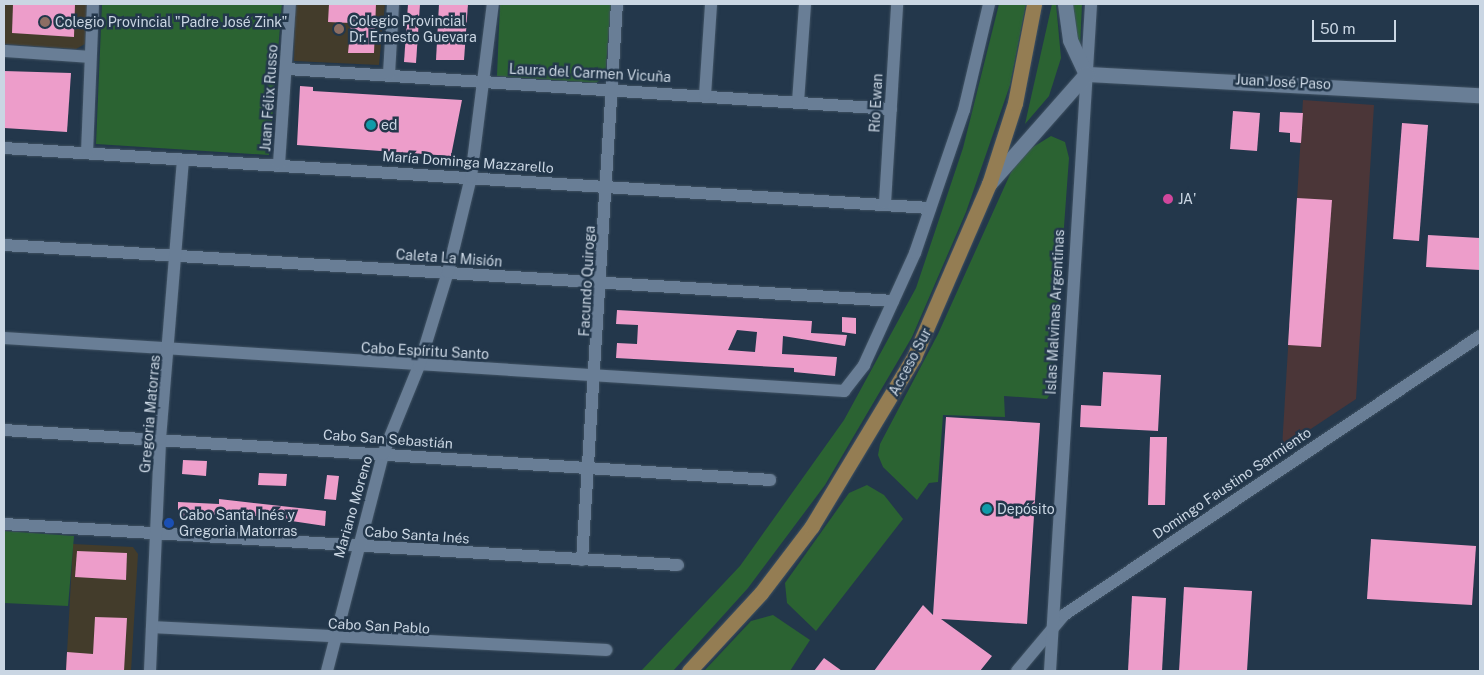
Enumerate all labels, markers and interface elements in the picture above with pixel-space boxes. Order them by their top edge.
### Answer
scale bar [1314,10,1398,42]
place label: Colegio Provincial Dr. Ernesto Guevara [349,13,477,46]
place label: Colegio Provincial "Padre José Zink" [55,14,288,30]
marker: Colegio Provincial "Padre José Zink" [39,16,51,28]
text: 50 m [1320,20,1355,37]
marker: Colegio Provincial Dr. Ernesto Guevara [333,23,345,35]
street label: Juan Félix Russo [257,44,281,152]
street label: Laura del Carmen Vicuña [508,60,672,86]
street label: Juan José Paso [1235,71,1331,93]
street label: Río Ewan [866,73,886,133]
place label: ed [381,117,397,133]
marker: ed [365,119,377,131]
street label: María Dominga Mazzarello [382,148,554,176]
place label: JA' [1178,191,1196,207]
marker: JA' [1162,193,1174,205]
street label: Facundo Quiroga [576,225,598,337]
street label: Islas Malvinas Argentinas [1042,229,1068,395]
street label: Caleta La Misión [395,246,503,270]
street label: Acceso Sur [885,325,935,399]
street label: Cabo Espíritu Santo [361,339,489,363]
street label: Gregoria Matorras [136,354,164,474]
street label: Domingo Faustino Sarmiento [1150,424,1314,542]
street label: Cabo San Sebastián [322,426,454,452]
street label: Mariano Moreno [330,454,376,560]
place label: Depósito [997,501,1055,517]
marker: Depósito [981,503,993,515]
place label: Cabo Santa Inés y Gregoria Matorras [179,507,297,540]
marker: Cabo Santa Inés y Gregoria Matorras [163,517,175,529]
street label: Cabo Santa Inés [364,523,470,547]
street label: Cabo San Pablo [328,615,430,637]

